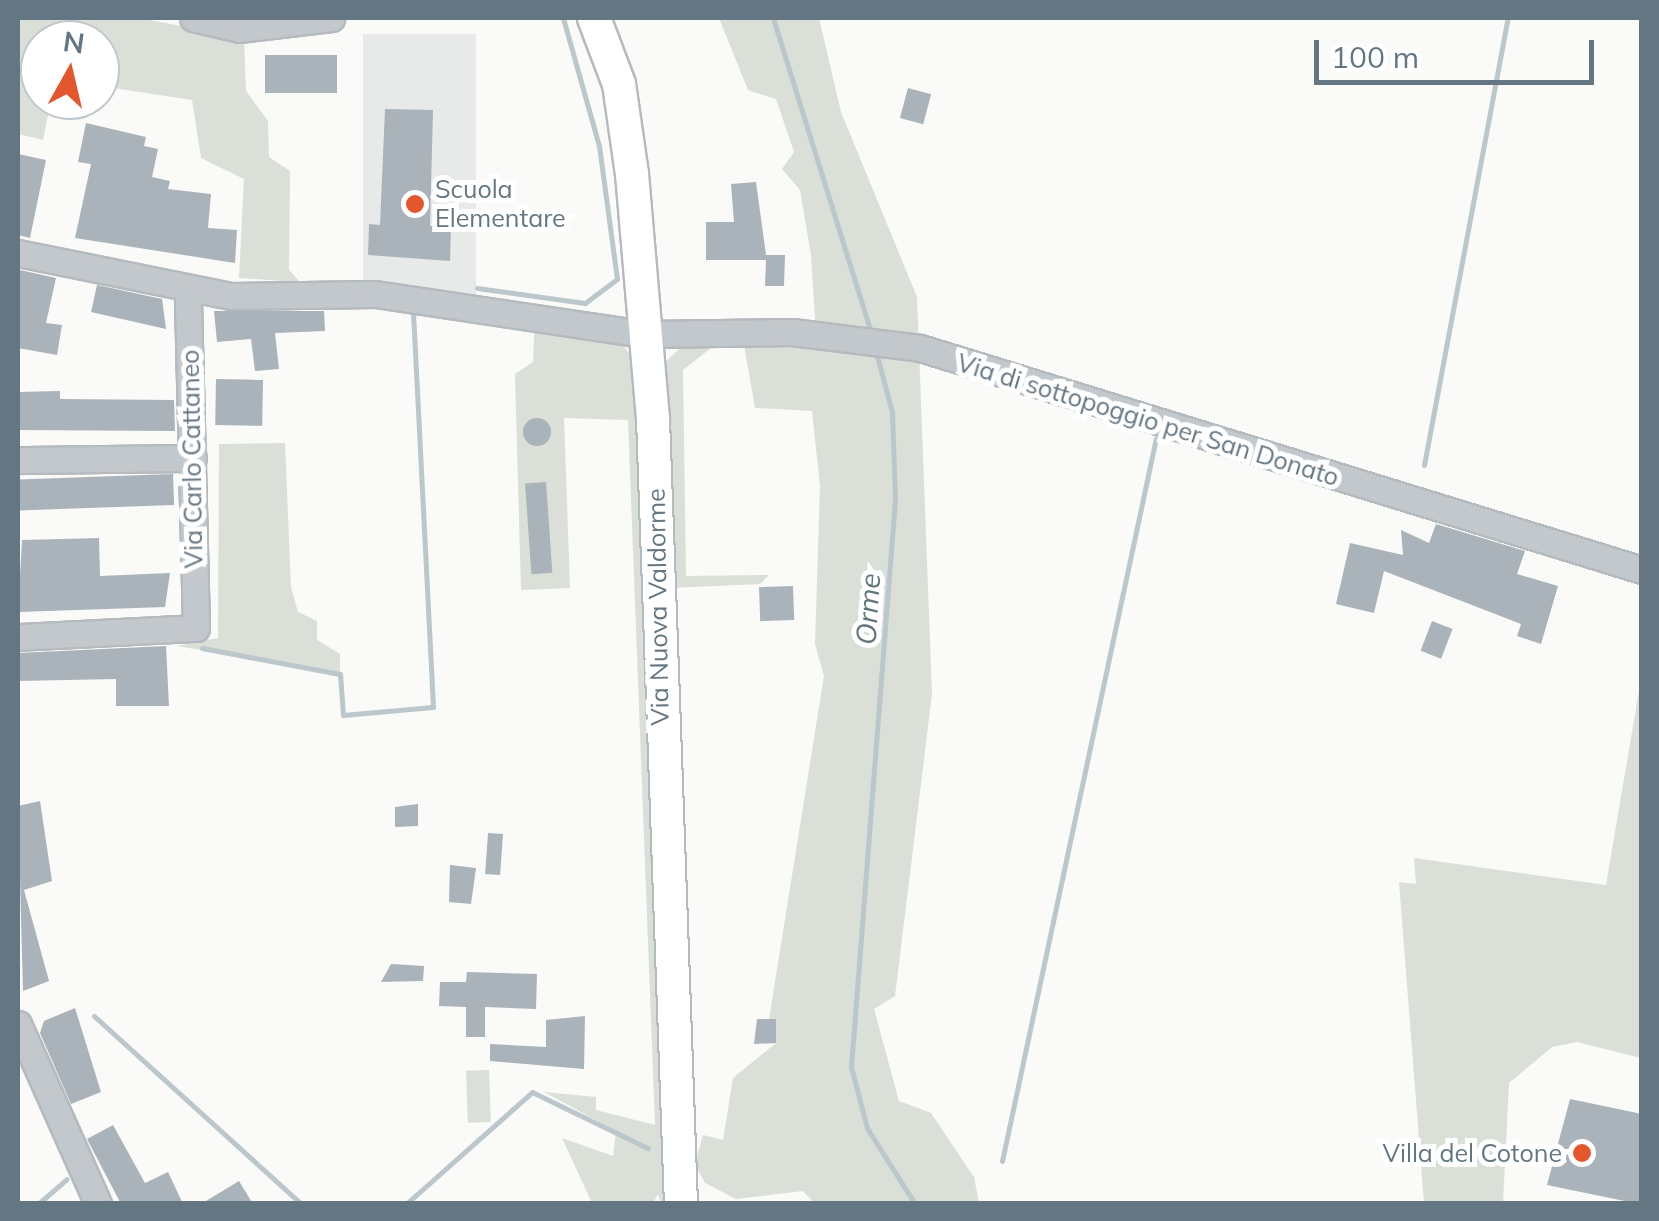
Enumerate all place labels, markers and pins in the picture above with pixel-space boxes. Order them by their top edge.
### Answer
place label: Scuola Elementare [435,175,566,234]
marker: Scuola Elementare [404,193,426,215]
place label: Villa del Cotone [1383,1138,1562,1168]
marker: Villa del Cotone [1571,1142,1593,1164]

